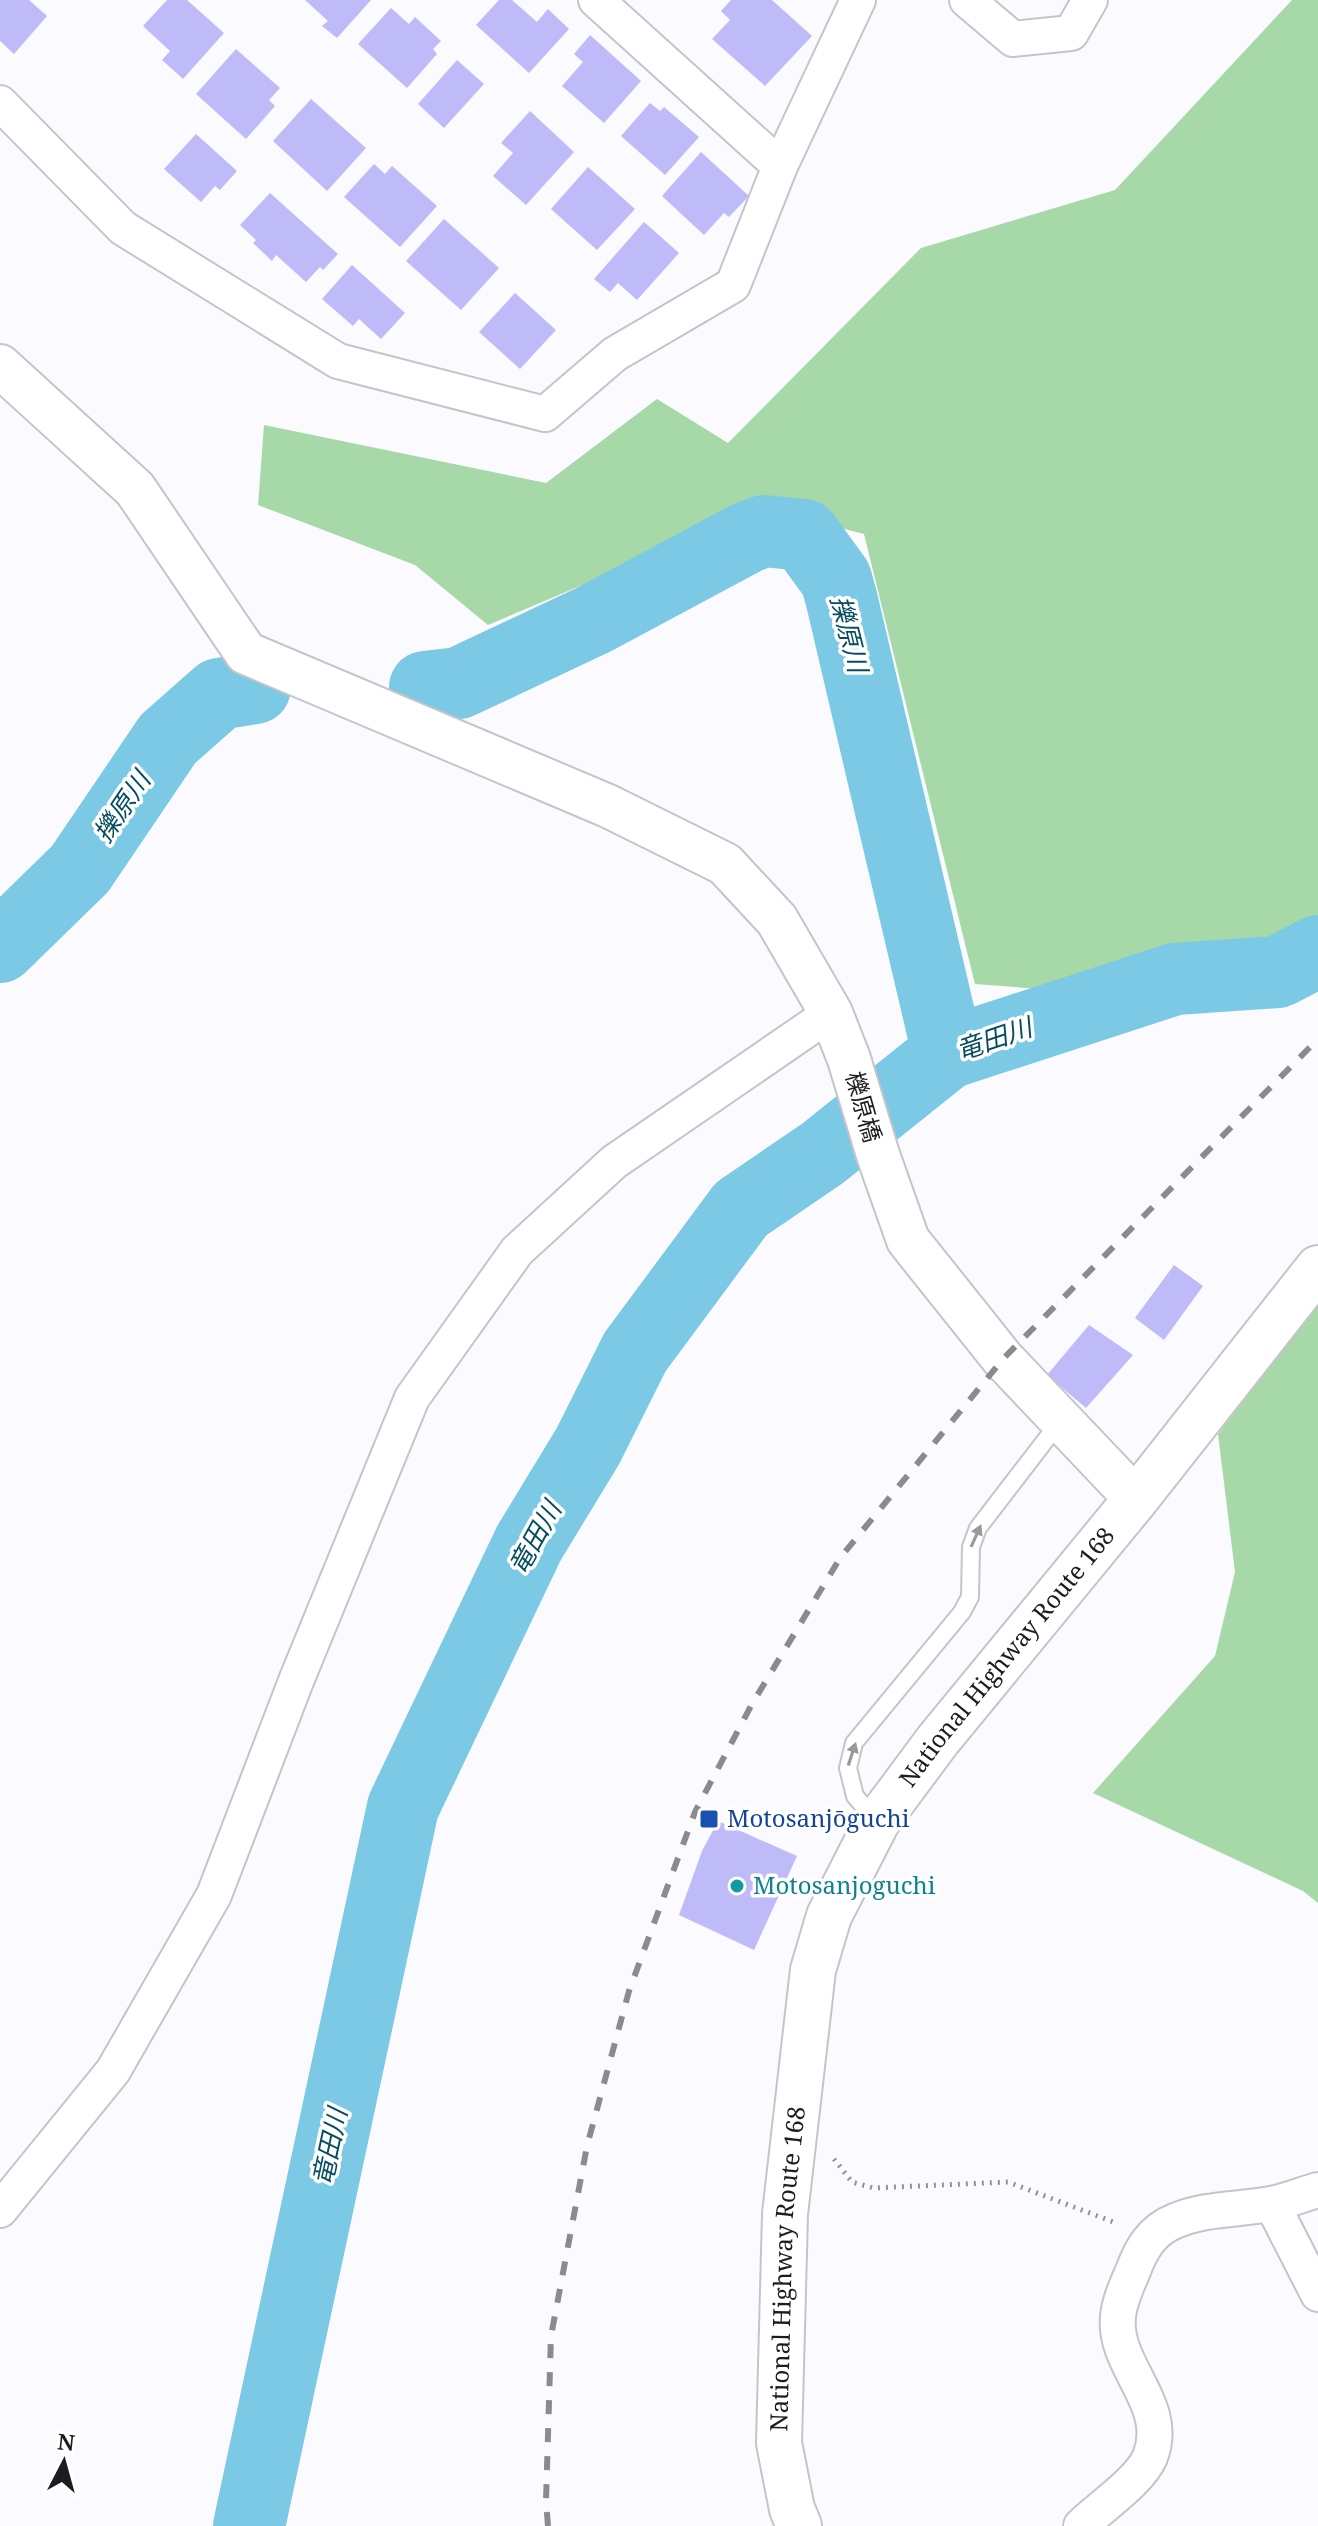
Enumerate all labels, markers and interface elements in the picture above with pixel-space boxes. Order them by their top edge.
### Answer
water label: 擽原川 [823,592,878,679]
water label: 擽原川 [84,762,160,849]
water label: 竜田川 [951,1007,1039,1068]
street label: 櫟原橋 [839,1067,890,1146]
water label: 竜田川 [499,1492,570,1580]
street label: National Highway Route 168 [891,1520,1121,1793]
one-way arrow [970,1524,983,1548]
one-way arrow [847,1742,859,1766]
place label: Motosanjōguchi [727,1801,910,1834]
marker: Motosanjōguchi [698,1808,720,1830]
place label: Motosanjoguchi [753,1868,936,1901]
marker: Motosanjoguchi [728,1877,746,1895]
water label: 竜田川 [303,2102,355,2189]
street label: National Highway Route 168 [761,2105,812,2432]
north arrow [24,2422,104,2502]
text: N [56,2425,76,2457]

